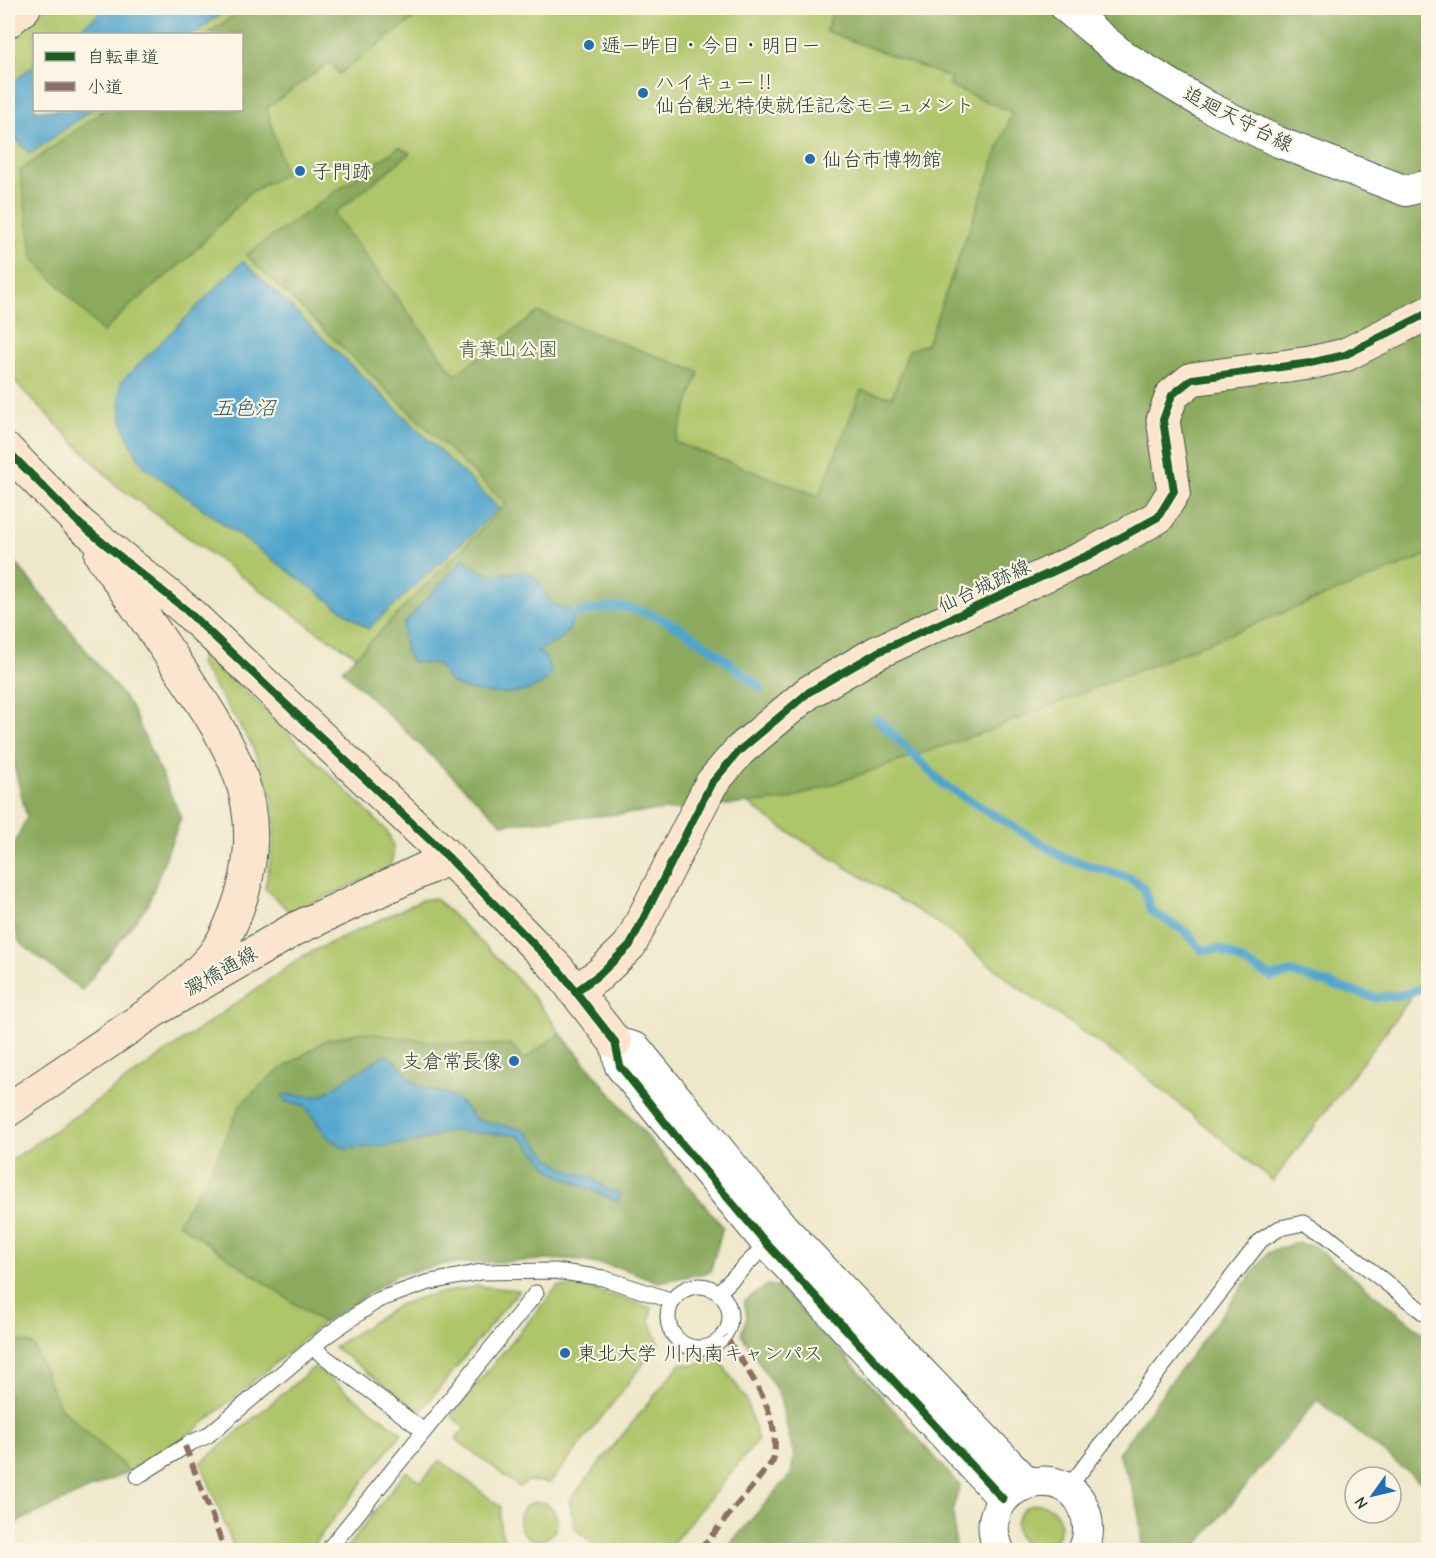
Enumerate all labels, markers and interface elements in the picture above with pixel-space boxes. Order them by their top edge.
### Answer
legend [33,33,243,111]
place label: 逓ー昨日・今日・明日ー [601,34,821,57]
marker: 逓ー昨日・今日・明日ー [582,38,596,52]
text: 自転車道 [87,47,159,68]
place label: ハイキュー‼ 仙台観光特使就任記念モニュメント [655,71,975,117]
text: 小道 [87,77,123,98]
street label: 追廻天守台線 [1179,82,1297,156]
marker: ハイキュー‼ 仙台観光特使就任記念モニュメント [636,86,650,100]
place label: 仙台市博物館 [822,148,942,171]
marker: 仙台市博物館 [803,152,817,166]
place label: 子門跡 [312,160,372,183]
marker: 子門跡 [293,164,307,178]
park label: 青葉山公園 [458,338,558,361]
water label: 五色沼 [213,396,277,420]
street label: 仙台城跡線 [934,554,1034,618]
street label: 澱橋通線 [181,941,261,1001]
place label: 支倉常長像 [402,1050,502,1073]
marker: 支倉常長像 [507,1054,521,1068]
place label: 東北大学 川内南キャンパス [577,1342,823,1365]
marker: 東北大学 川内南キャンパス [558,1346,572,1360]
north arrow [1343,1465,1403,1525]
text: N [1351,1493,1372,1512]

